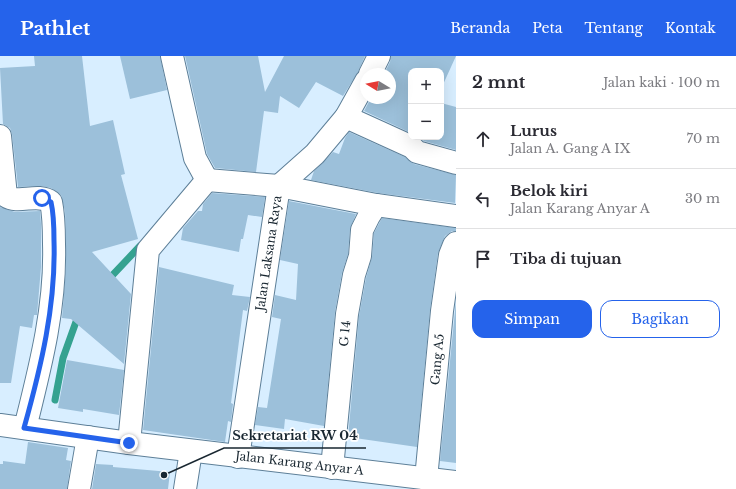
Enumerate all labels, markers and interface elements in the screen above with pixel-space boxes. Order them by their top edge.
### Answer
text: Pathlet [20,17,90,40]
text: Beranda [450,19,510,37]
text: Peta [532,19,563,37]
text: Tentang [585,19,643,37]
text: Kontak [665,19,716,37]
north arrow [360,68,396,104]
map controls [408,68,444,140]
button: + [408,68,444,104]
text: 2 mnt [472,72,525,93]
text: Jalan kaki · 100 m [603,74,720,91]
button: − [408,104,444,140]
text: Lurus [510,121,557,140]
icon: ahead [472,128,494,150]
text: 70 m [687,130,720,147]
text: Jalan A. Gang A IX [510,140,630,157]
text: Belok kiri [510,181,588,200]
icon: left [472,188,494,210]
route start [33,189,51,207]
text: 30 m [685,190,720,207]
street label: Jalan Laksana Raya [252,194,285,314]
text: Jalan Karang Anyar A [510,200,650,217]
icon: arrive [472,248,494,270]
text: Tiba di tujuan [510,249,622,268]
button: Simpan [472,300,592,338]
button: Bagikan [600,300,720,338]
street label: G 14 [336,320,353,347]
street label: Gang A5 [427,333,447,386]
callout: Sekretariat RW 04 [224,423,366,448]
text: Sekretariat RW 04 [232,427,358,444]
route end [120,434,138,452]
street label: Jalan Karang Anyar A [233,448,365,478]

